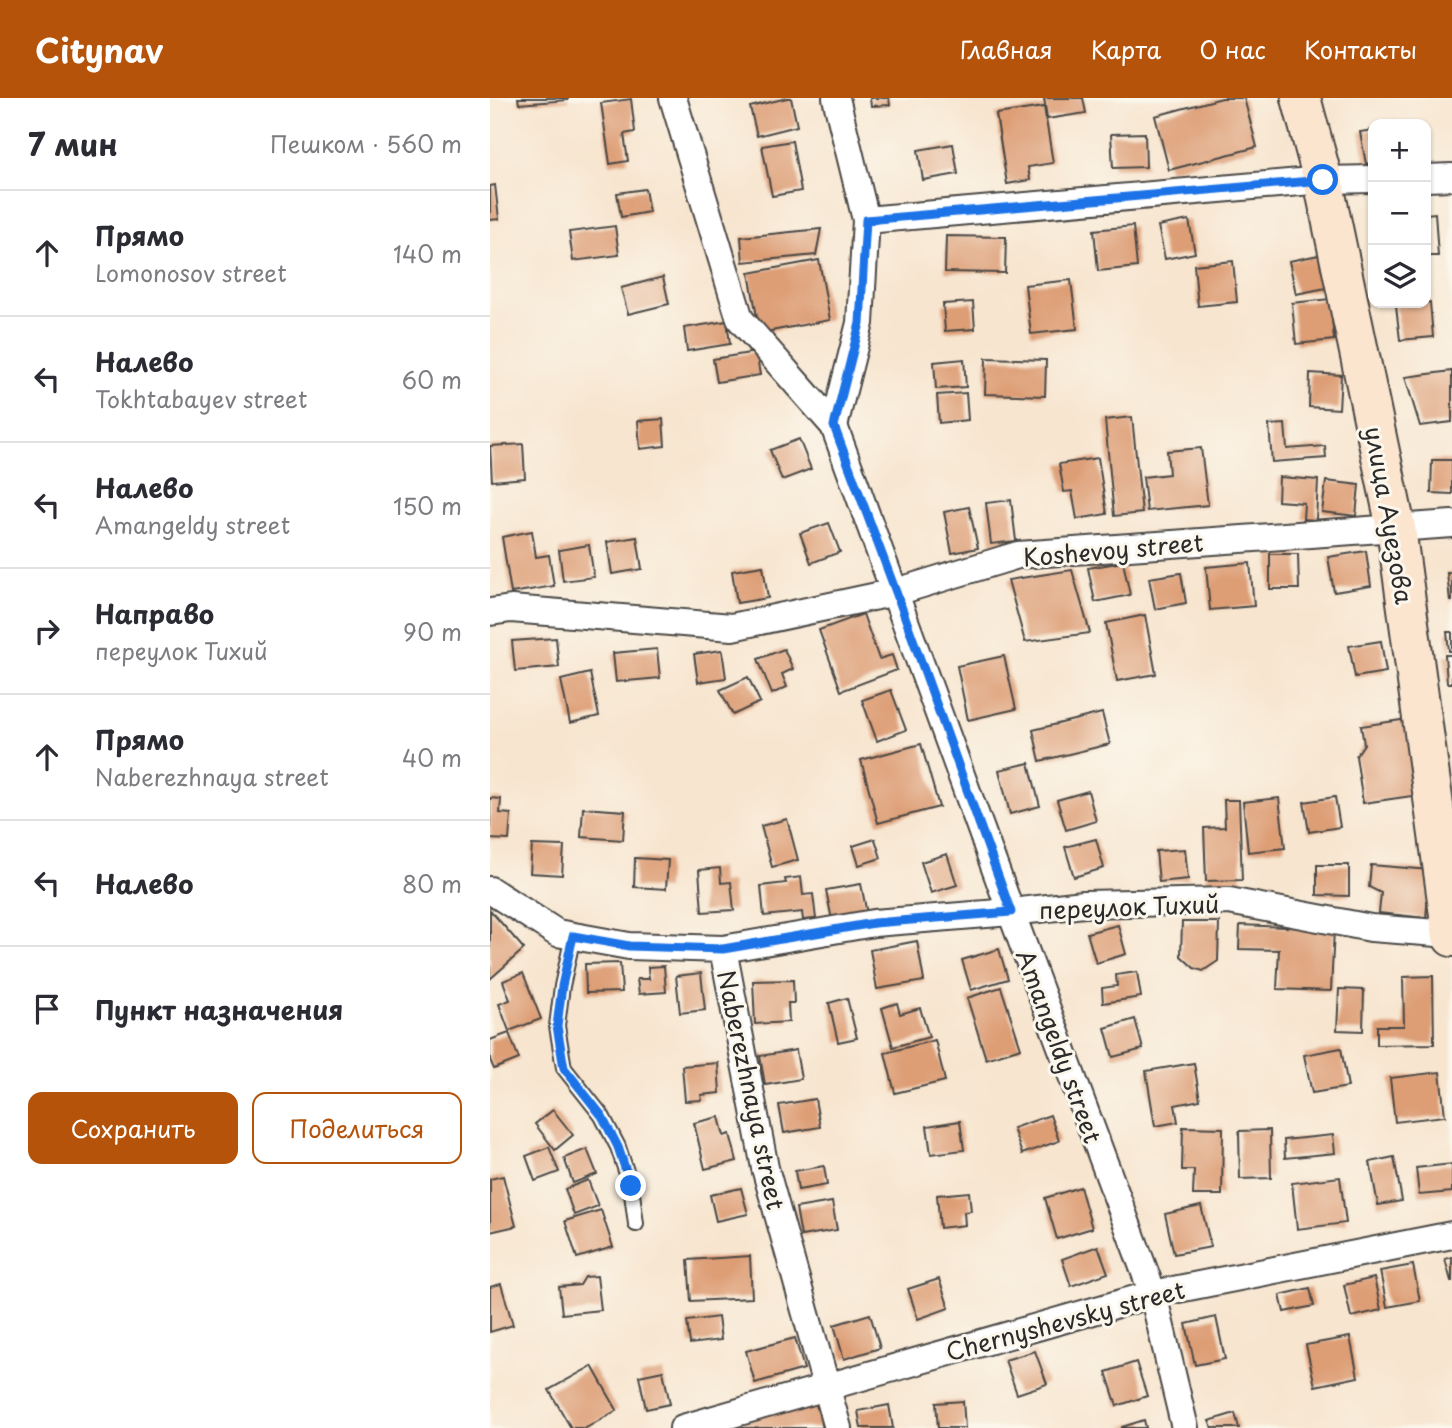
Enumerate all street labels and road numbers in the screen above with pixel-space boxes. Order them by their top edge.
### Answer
street label: улица Ауезова [1357,423,1423,607]
street label: Koshevoy street [1021,523,1205,575]
street label: переулок Тихий [1038,885,1220,927]
street label: Amangeldy street [1008,944,1112,1148]
street label: Naberezhnaya street [709,967,795,1213]
street label: Chernyshevsky street [942,1271,1189,1369]

